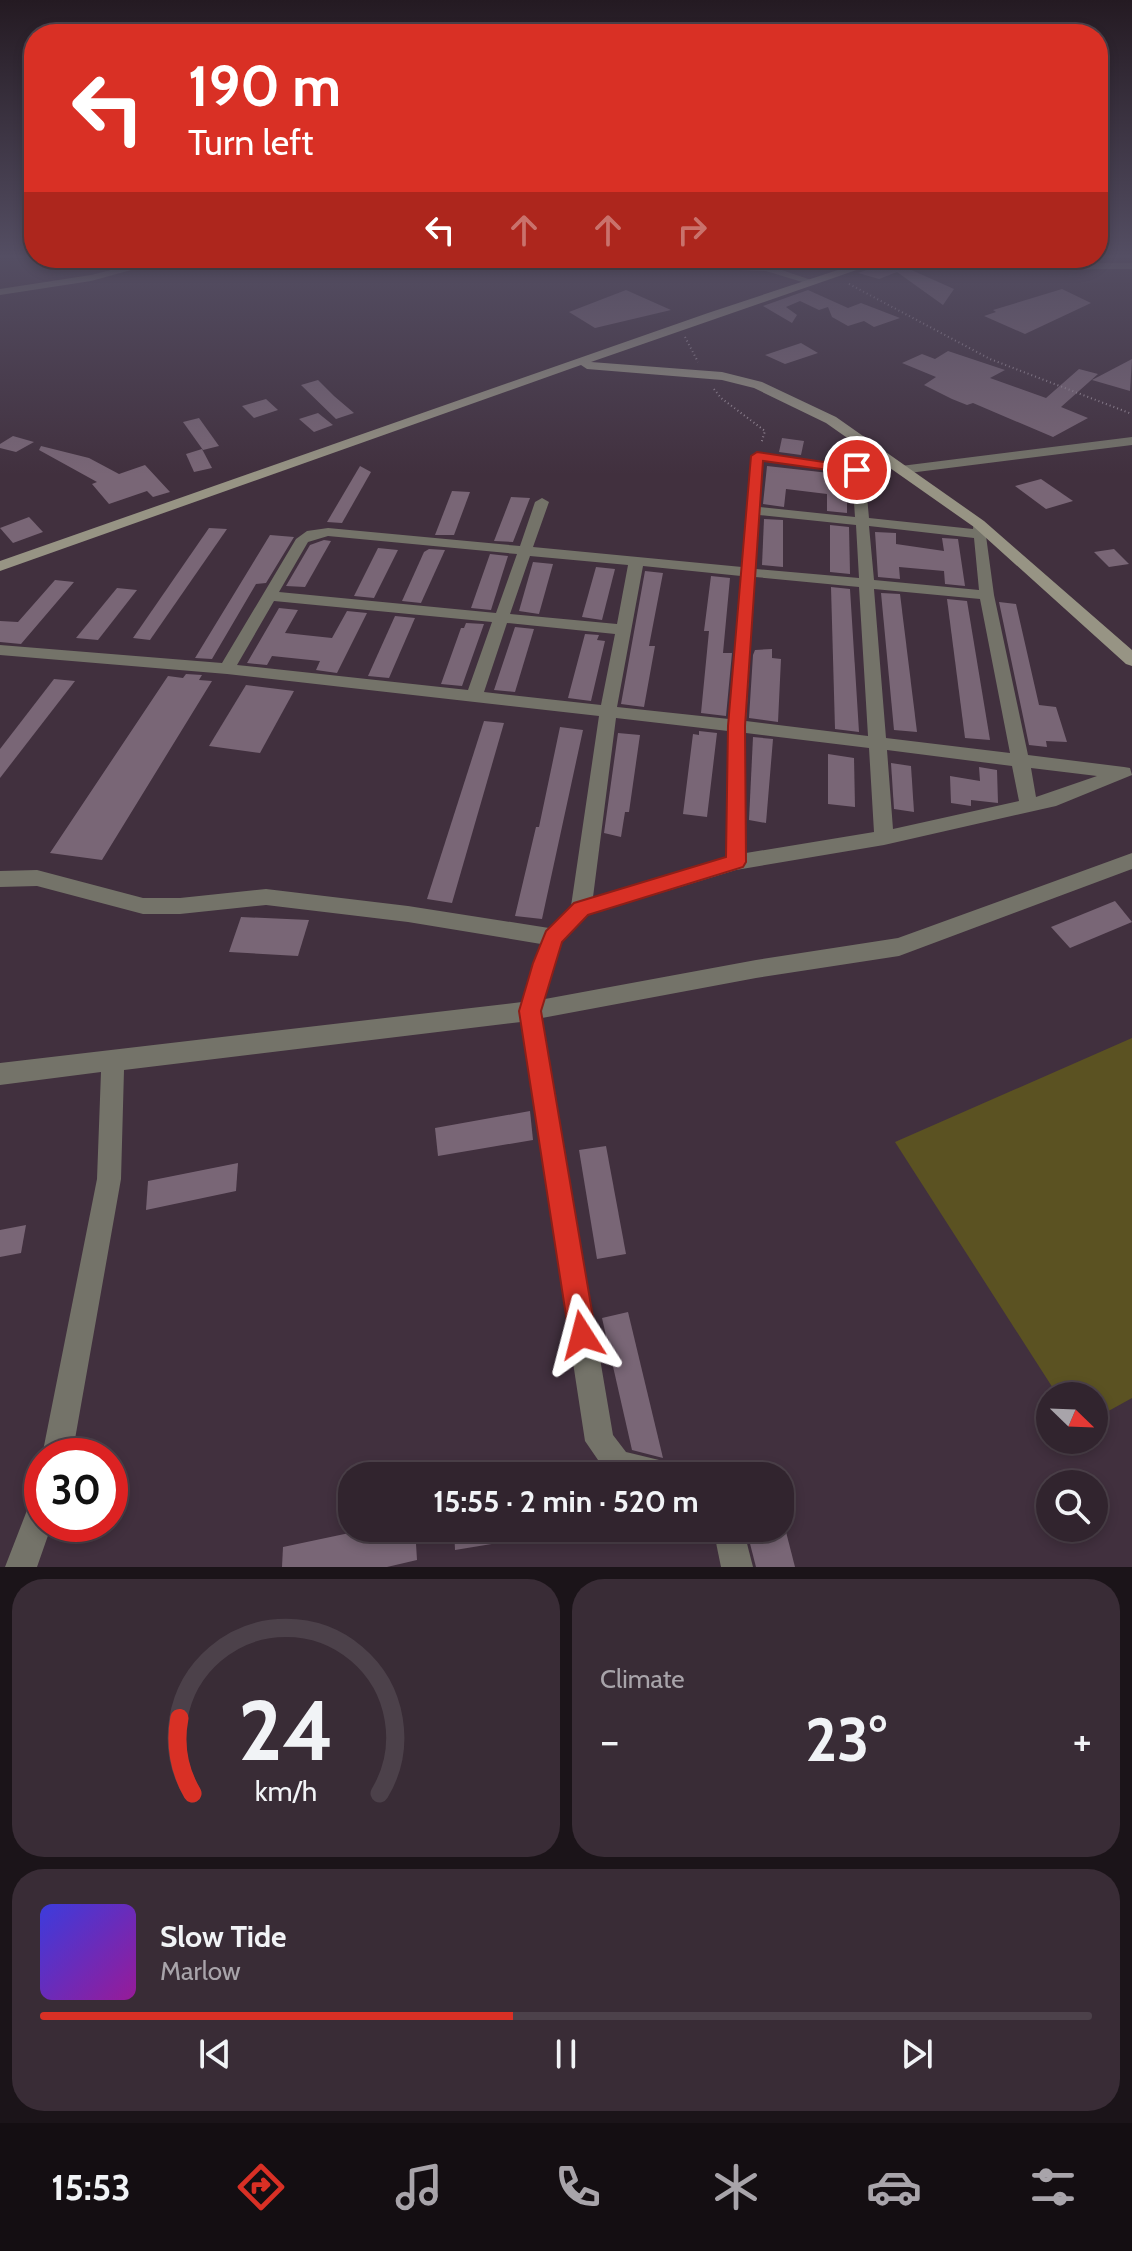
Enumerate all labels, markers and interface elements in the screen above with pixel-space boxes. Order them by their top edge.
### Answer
text: 190 m [188,52,341,120]
icon: left [56,56,160,160]
text: Turn left [188,120,313,164]
icon: left [418,208,462,252]
icon: ahead [502,208,546,252]
icon: ahead [586,208,630,252]
icon: right [670,208,714,252]
pin [823,436,891,504]
icon: arrive [835,448,879,492]
position arrow [540,1293,624,1377]
north arrow [1036,1382,1108,1454]
map controls [1036,1382,1108,1542]
speed limit sign: 30 [24,1438,128,1542]
button: search [1036,1470,1108,1542]
text: 15:55 · 2 min · 520 m [433,1483,699,1520]
text: Climate [600,1663,685,1695]
text: 24 [238,1680,334,1781]
text: 23° [805,1703,887,1776]
text: − [600,1714,619,1767]
text: + [1073,1714,1092,1767]
text: km/h [255,1773,317,1808]
text: Slow Tide [160,1918,287,1955]
text: Marlow [160,1955,241,1987]
icon: previous [193,2032,237,2076]
icon: pause [544,2032,588,2076]
icon: next [895,2032,939,2076]
icon: directions [233,2159,289,2215]
icon: music [391,2159,447,2215]
icon: phone [550,2159,606,2215]
icon: climate [708,2159,764,2215]
icon: car [866,2159,922,2215]
icon: filters [1025,2159,1081,2215]
text: 15:53 [51,2165,131,2209]

